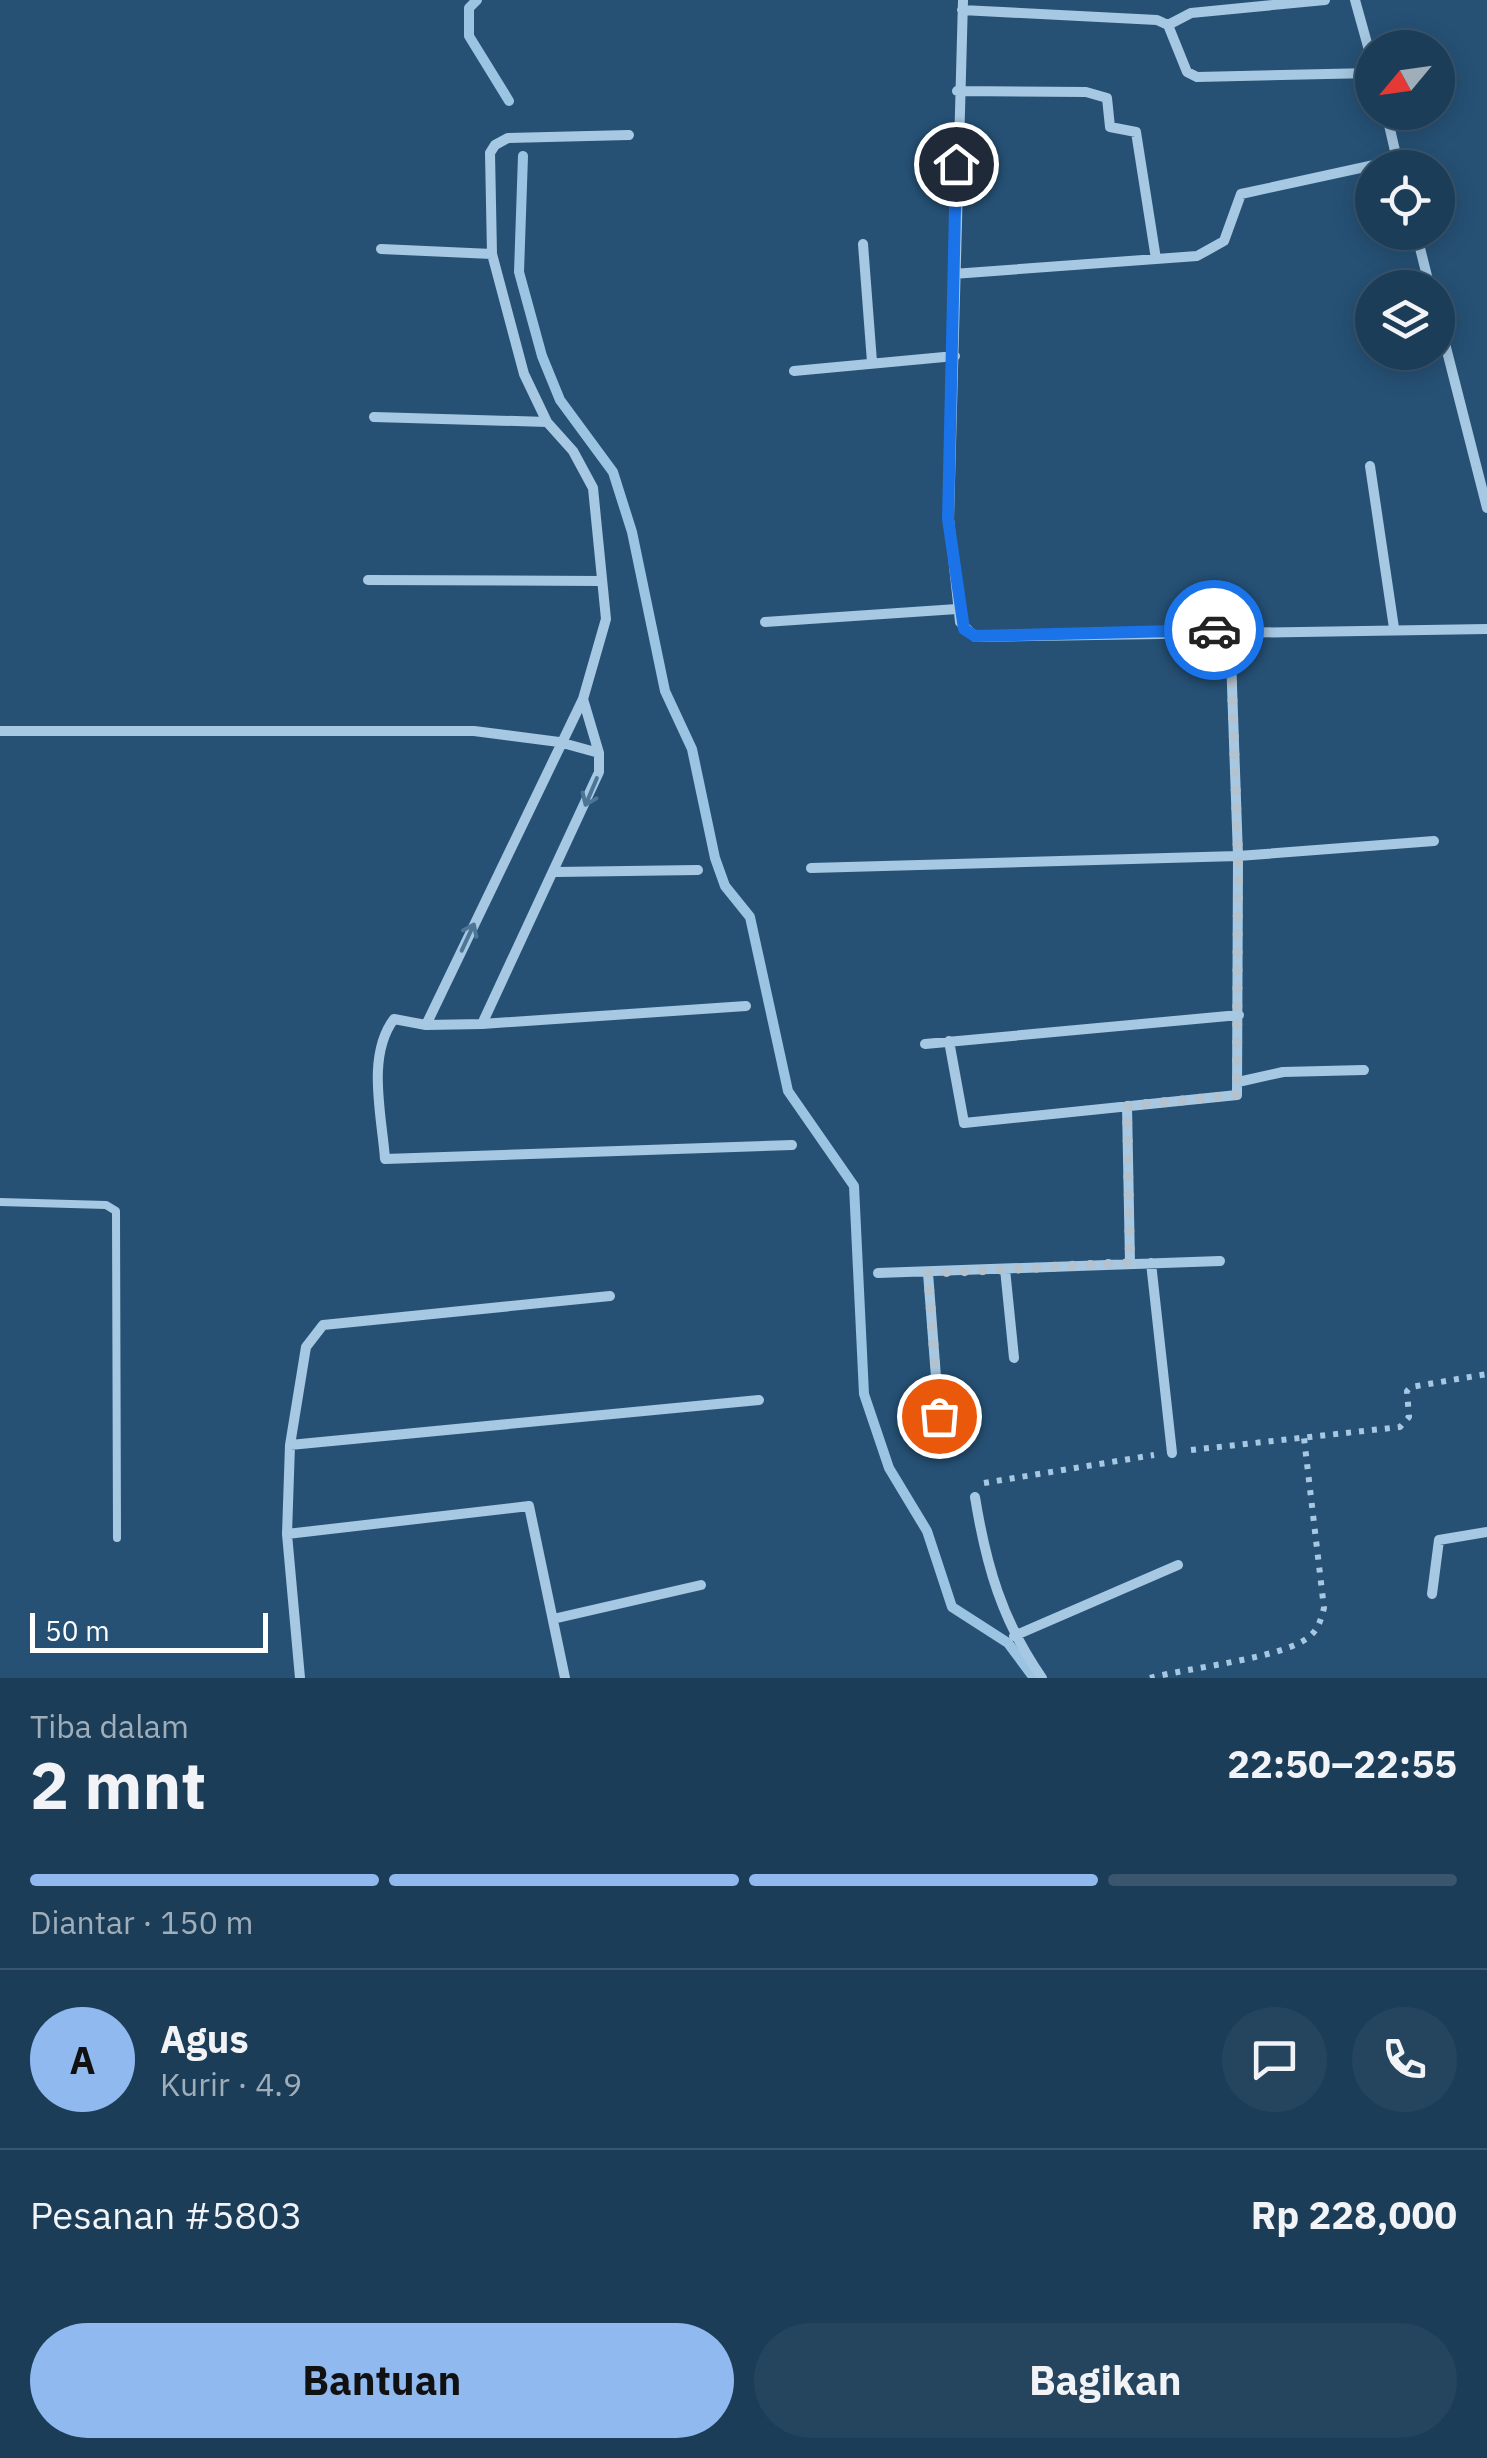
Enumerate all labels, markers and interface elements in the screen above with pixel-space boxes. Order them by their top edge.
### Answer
north arrow [1355,30,1455,130]
map controls [1355,30,1455,370]
pin [914,122,999,207]
icon: home [929,137,984,192]
button: locate [1355,150,1455,250]
button: layers [1355,270,1455,370]
courier [1164,580,1264,680]
icon: car [1187,603,1242,658]
one-way arrow [581,776,599,807]
one-way arrow [459,923,478,953]
pin [897,1374,982,1459]
icon: bag [912,1389,967,1444]
scale bar [30,1608,268,1652]
text: 50 m [45,1612,110,1649]
text: Tiba dalam [30,1705,189,1747]
text: 22:50–22:55 [1227,1739,1457,1788]
text: 2 mnt [30,1742,206,1827]
text: Diantar · 150 m [30,1901,253,1943]
button: chat [1222,2007,1327,2112]
button: phone [1352,2007,1457,2112]
text: Agus [160,2014,249,2063]
text: A [69,2035,96,2084]
text: Kurir · 4.9 [160,2063,302,2105]
text: Pesanan #5803 [30,2190,303,2239]
text: Rp 228,000 [1251,2190,1457,2239]
button: Bantuan [30,2323,734,2438]
button: Bagikan [754,2323,1457,2438]

